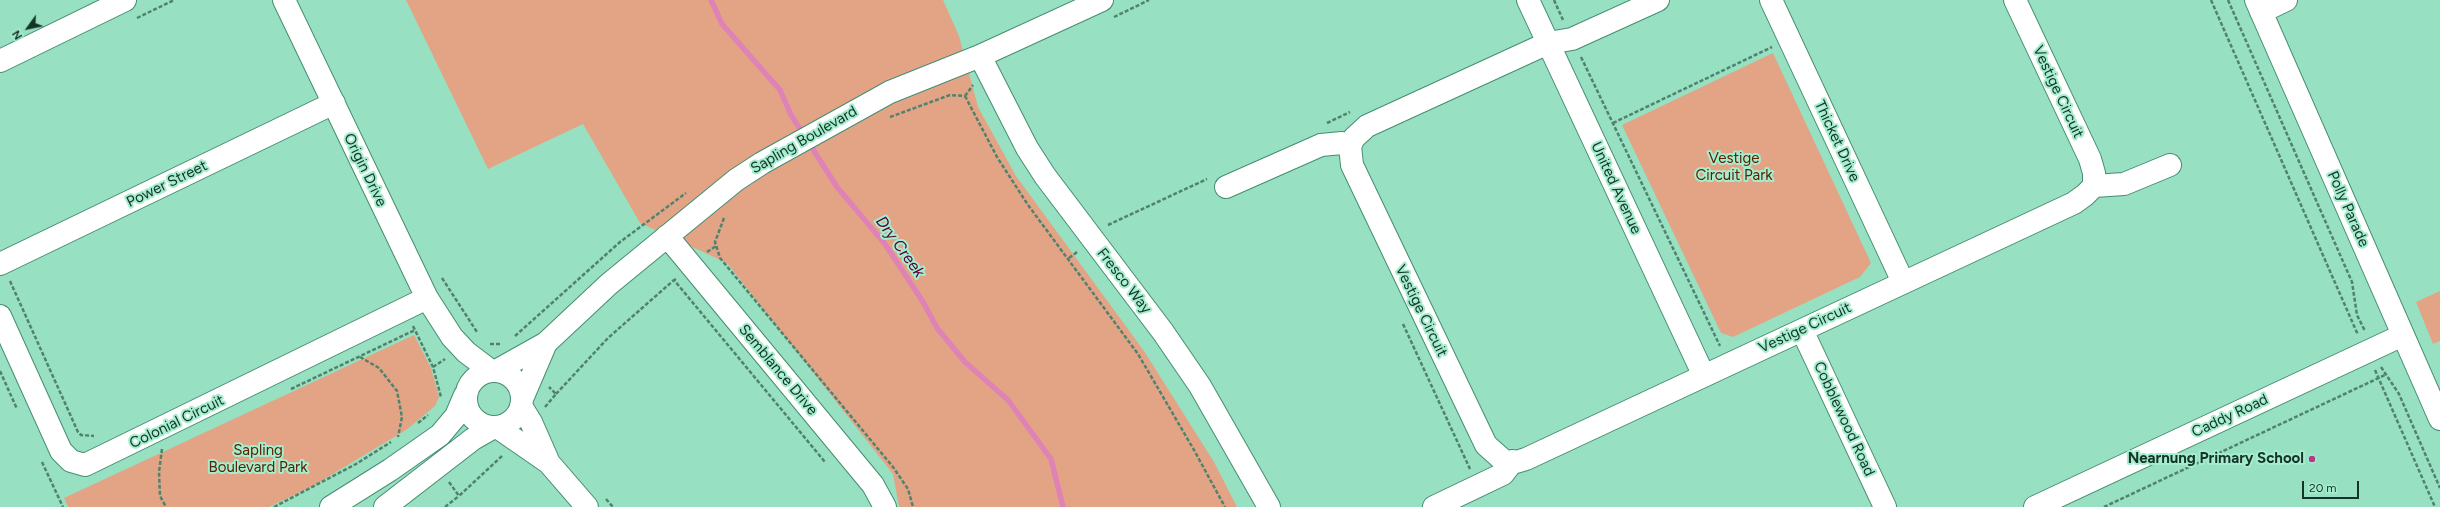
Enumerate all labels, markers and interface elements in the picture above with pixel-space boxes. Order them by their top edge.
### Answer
north arrow [8,8,48,48]
text: N [10,28,25,42]
street label: Vestige Circuit [2029,43,2087,141]
street label: Thicket Drive [1810,97,1864,185]
street label: Sapling Boulevard [748,102,860,178]
street label: Origin Drive [340,130,390,210]
street label: United Avenue [1587,139,1645,237]
park label: Vestige Circuit Park [1695,150,1773,185]
street label: Power Street [124,157,210,211]
street label: Polly Parade [2323,168,2373,250]
water label: Dry Creek [871,213,929,281]
street label: Fresco Way [1093,245,1155,317]
street label: Vestige Circuit [1391,262,1451,360]
street label: Vestige Circuit [1756,299,1854,357]
street label: Semblance Drive [735,321,821,419]
street label: Cobblewood Road [1810,359,1878,479]
street label: Caddy Road [2189,390,2271,442]
street label: Colonial Circuit [127,391,227,453]
park label: Sapling Boulevard Park [209,442,307,477]
place label: Nearnung Primary School [2128,450,2304,468]
marker: Nearnung Primary School [2307,454,2317,464]
scale bar [2304,473,2361,499]
text: 20 m [2309,481,2337,495]

